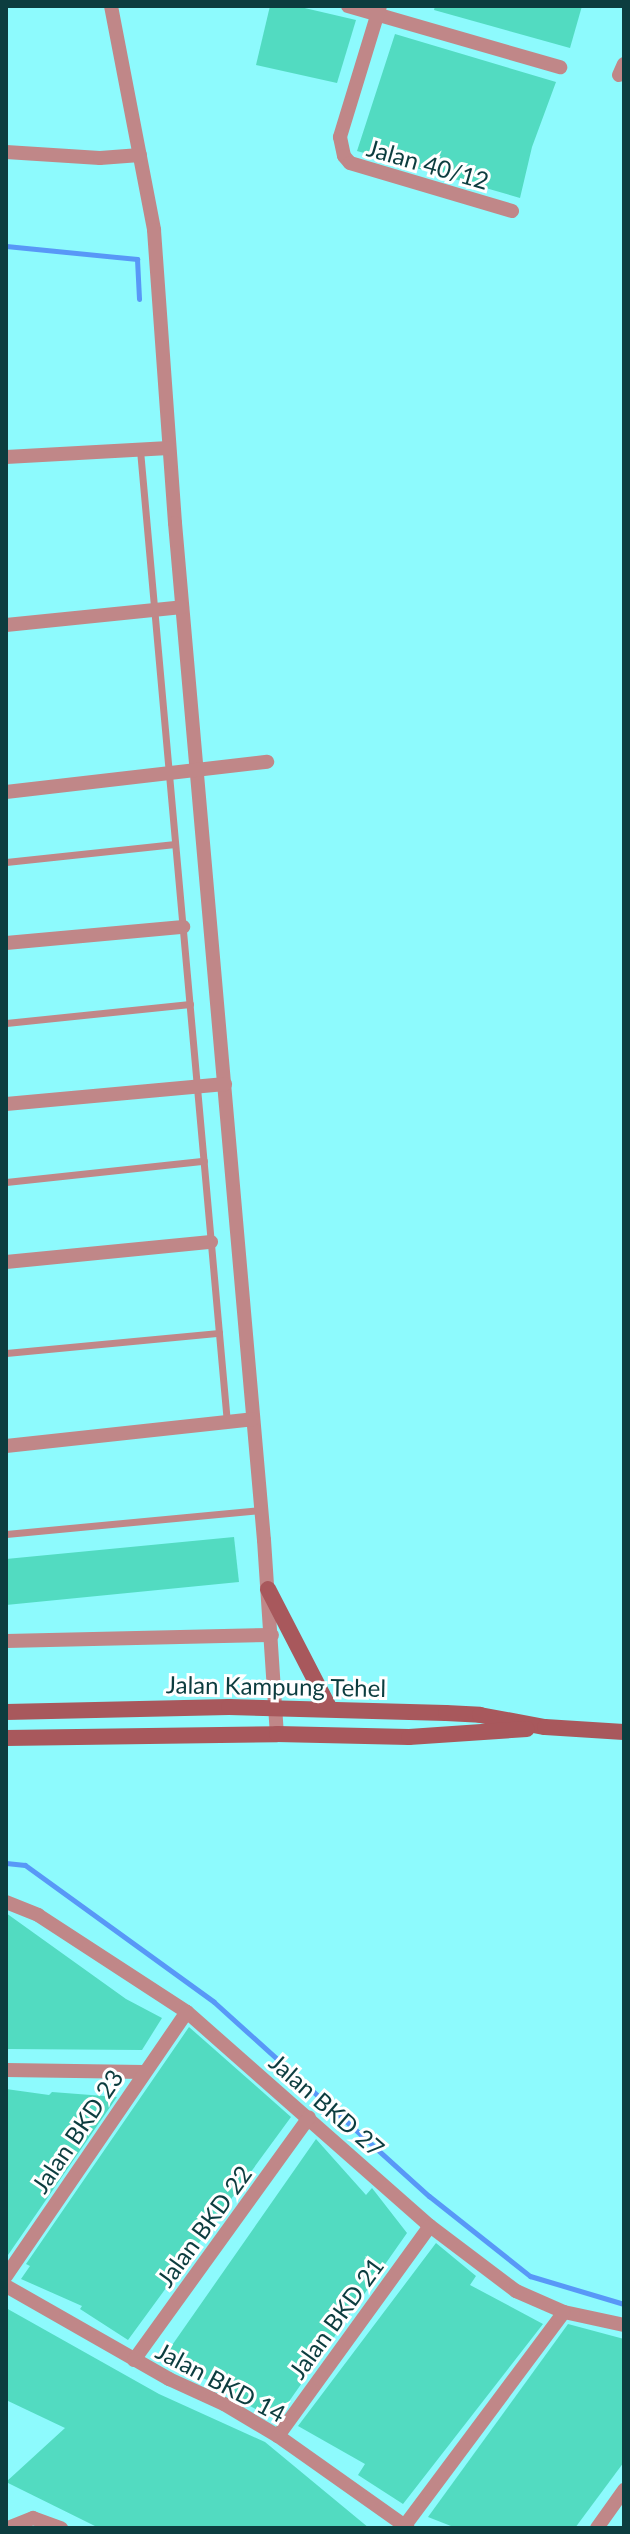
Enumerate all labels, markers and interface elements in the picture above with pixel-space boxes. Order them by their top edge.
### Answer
street label: Jalan 40/12 [364,133,492,195]
street label: Jalan Kampung Tehel [165,1670,387,1702]
street label: Jalan BKD 27 [264,2047,390,2163]
street label: Jalan BKD 23 [25,2064,129,2198]
street label: Jalan BKD 22 [151,2160,257,2292]
street label: Jalan BKD 21 [283,2252,389,2384]
street label: Jalan BKD 14 [151,2336,291,2428]

